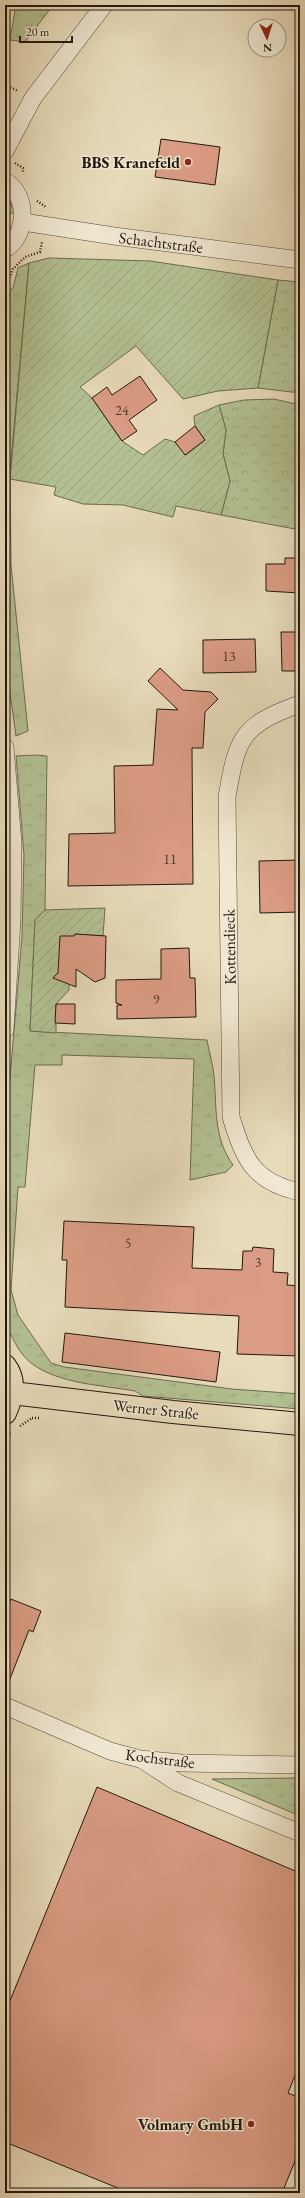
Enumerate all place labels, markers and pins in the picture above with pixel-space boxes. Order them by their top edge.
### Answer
place label: BBS Kranefeld [82,152,180,173]
marker: BBS Kranefeld [183,157,193,167]
place label: Volmary GmbH [138,2114,243,2135]
marker: Volmary GmbH [246,2119,256,2129]

